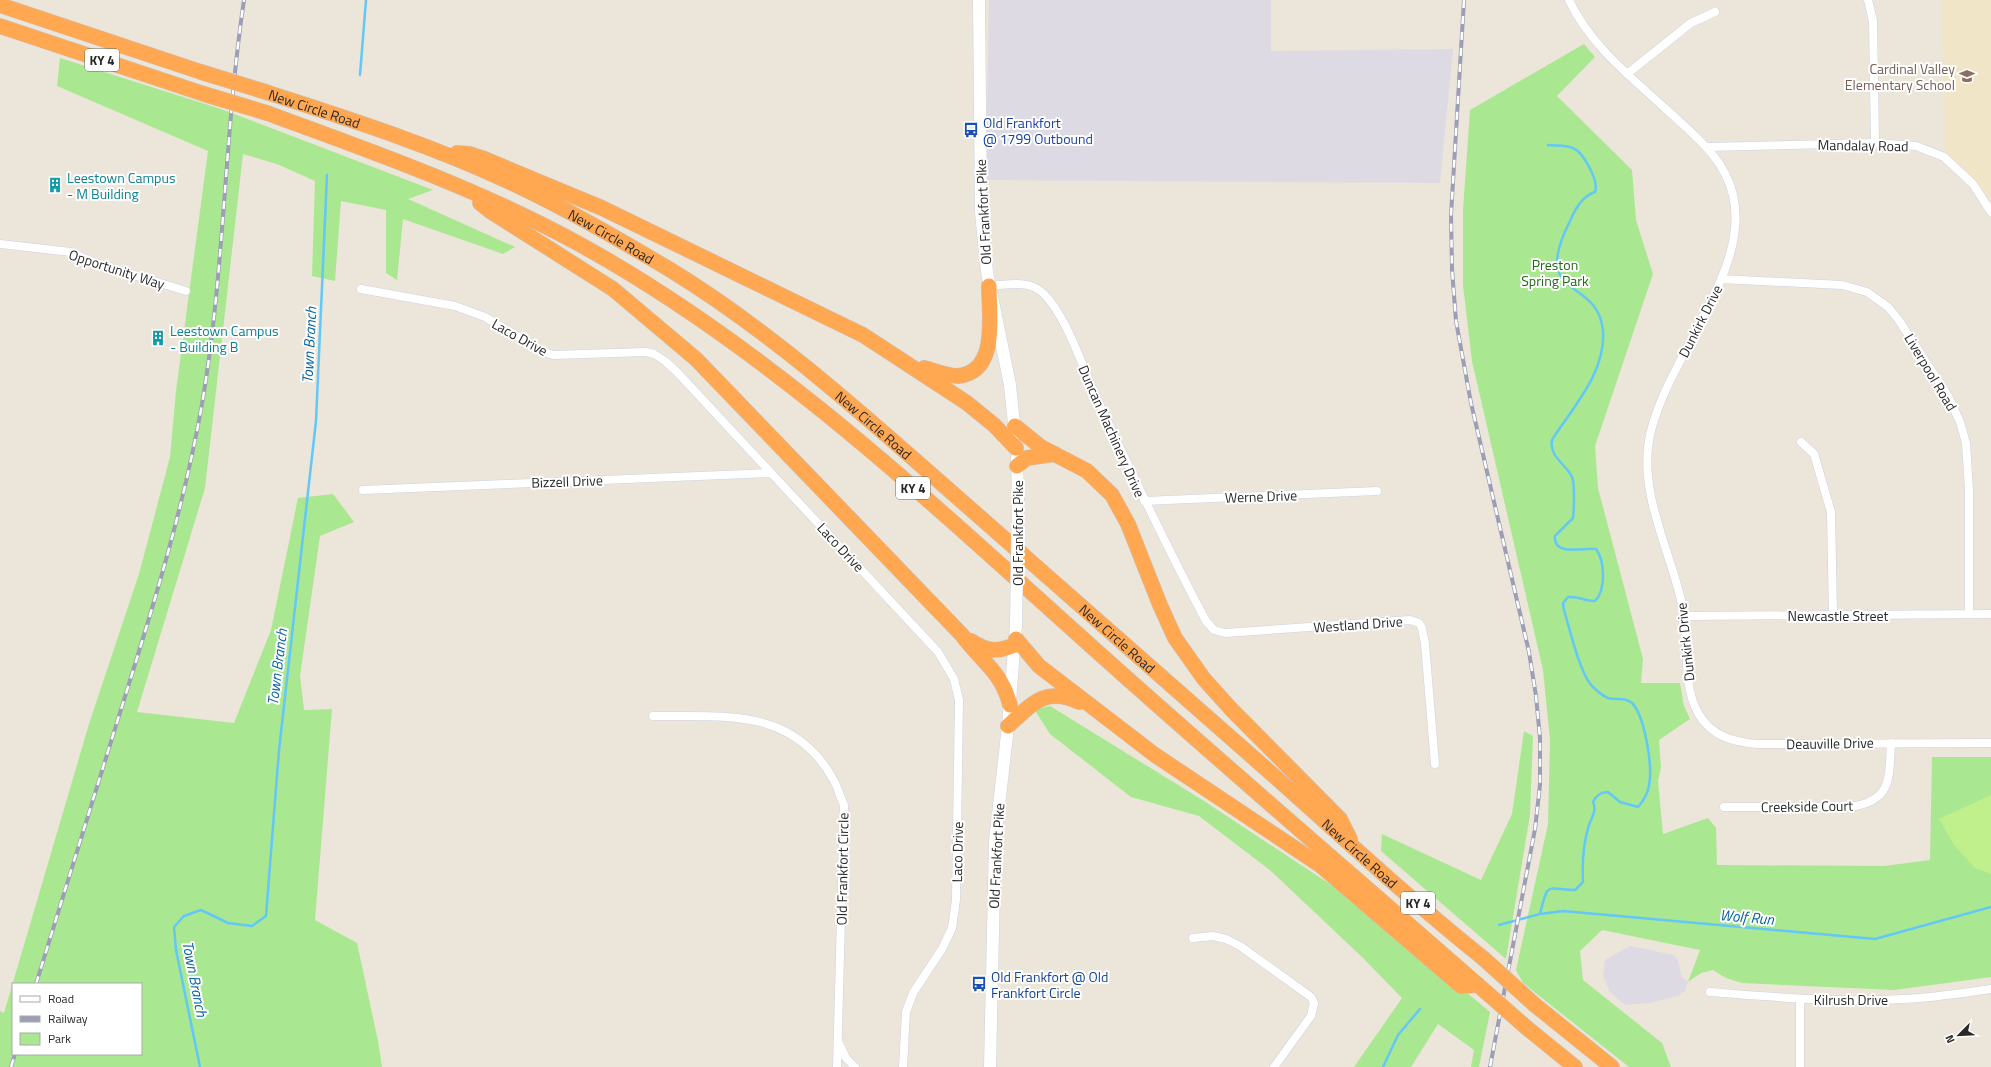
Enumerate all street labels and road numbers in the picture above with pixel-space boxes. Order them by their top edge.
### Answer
road number: KY 4 [85,49,119,71]
street label: New Circle Road [266,83,363,133]
street label: Mandalay Road [1817,134,1909,156]
street label: Old Frankfort Pike [970,159,996,265]
street label: New Circle Road [565,203,658,269]
street label: Opportunity Way [66,244,168,294]
street label: Dunkirk Drive [1673,281,1727,361]
street label: Laco Drive [488,313,552,361]
street label: Liverpool Road [1900,329,1962,415]
street label: Duncan Machinery Drive [1073,361,1151,501]
street label: New Circle Road [831,385,917,464]
street label: Bizzell Drive [531,469,603,493]
road number: KY 4 [896,477,930,499]
street label: Old Frankfort Pike [1007,480,1028,586]
street label: Werne Drive [1224,484,1298,508]
street label: Laco Drive [813,518,869,576]
street label: New Circle Road [1075,599,1161,677]
street label: Dunkirk Drive [1670,602,1700,682]
street label: Newcastle Street [1787,605,1889,626]
street label: Westland Drive [1313,610,1403,638]
street label: Deauville Drive [1786,732,1874,754]
street label: Creekside Court [1761,795,1853,817]
street label: Old Frankfort Pike [983,803,1009,909]
street label: Old Frankfort Circle [831,812,853,926]
street label: New Circle Road [1318,813,1403,893]
street label: Laco Drive [946,821,968,883]
road number: KY 4 [1401,892,1435,914]
street label: Kilrush Drive [1814,989,1888,1010]

